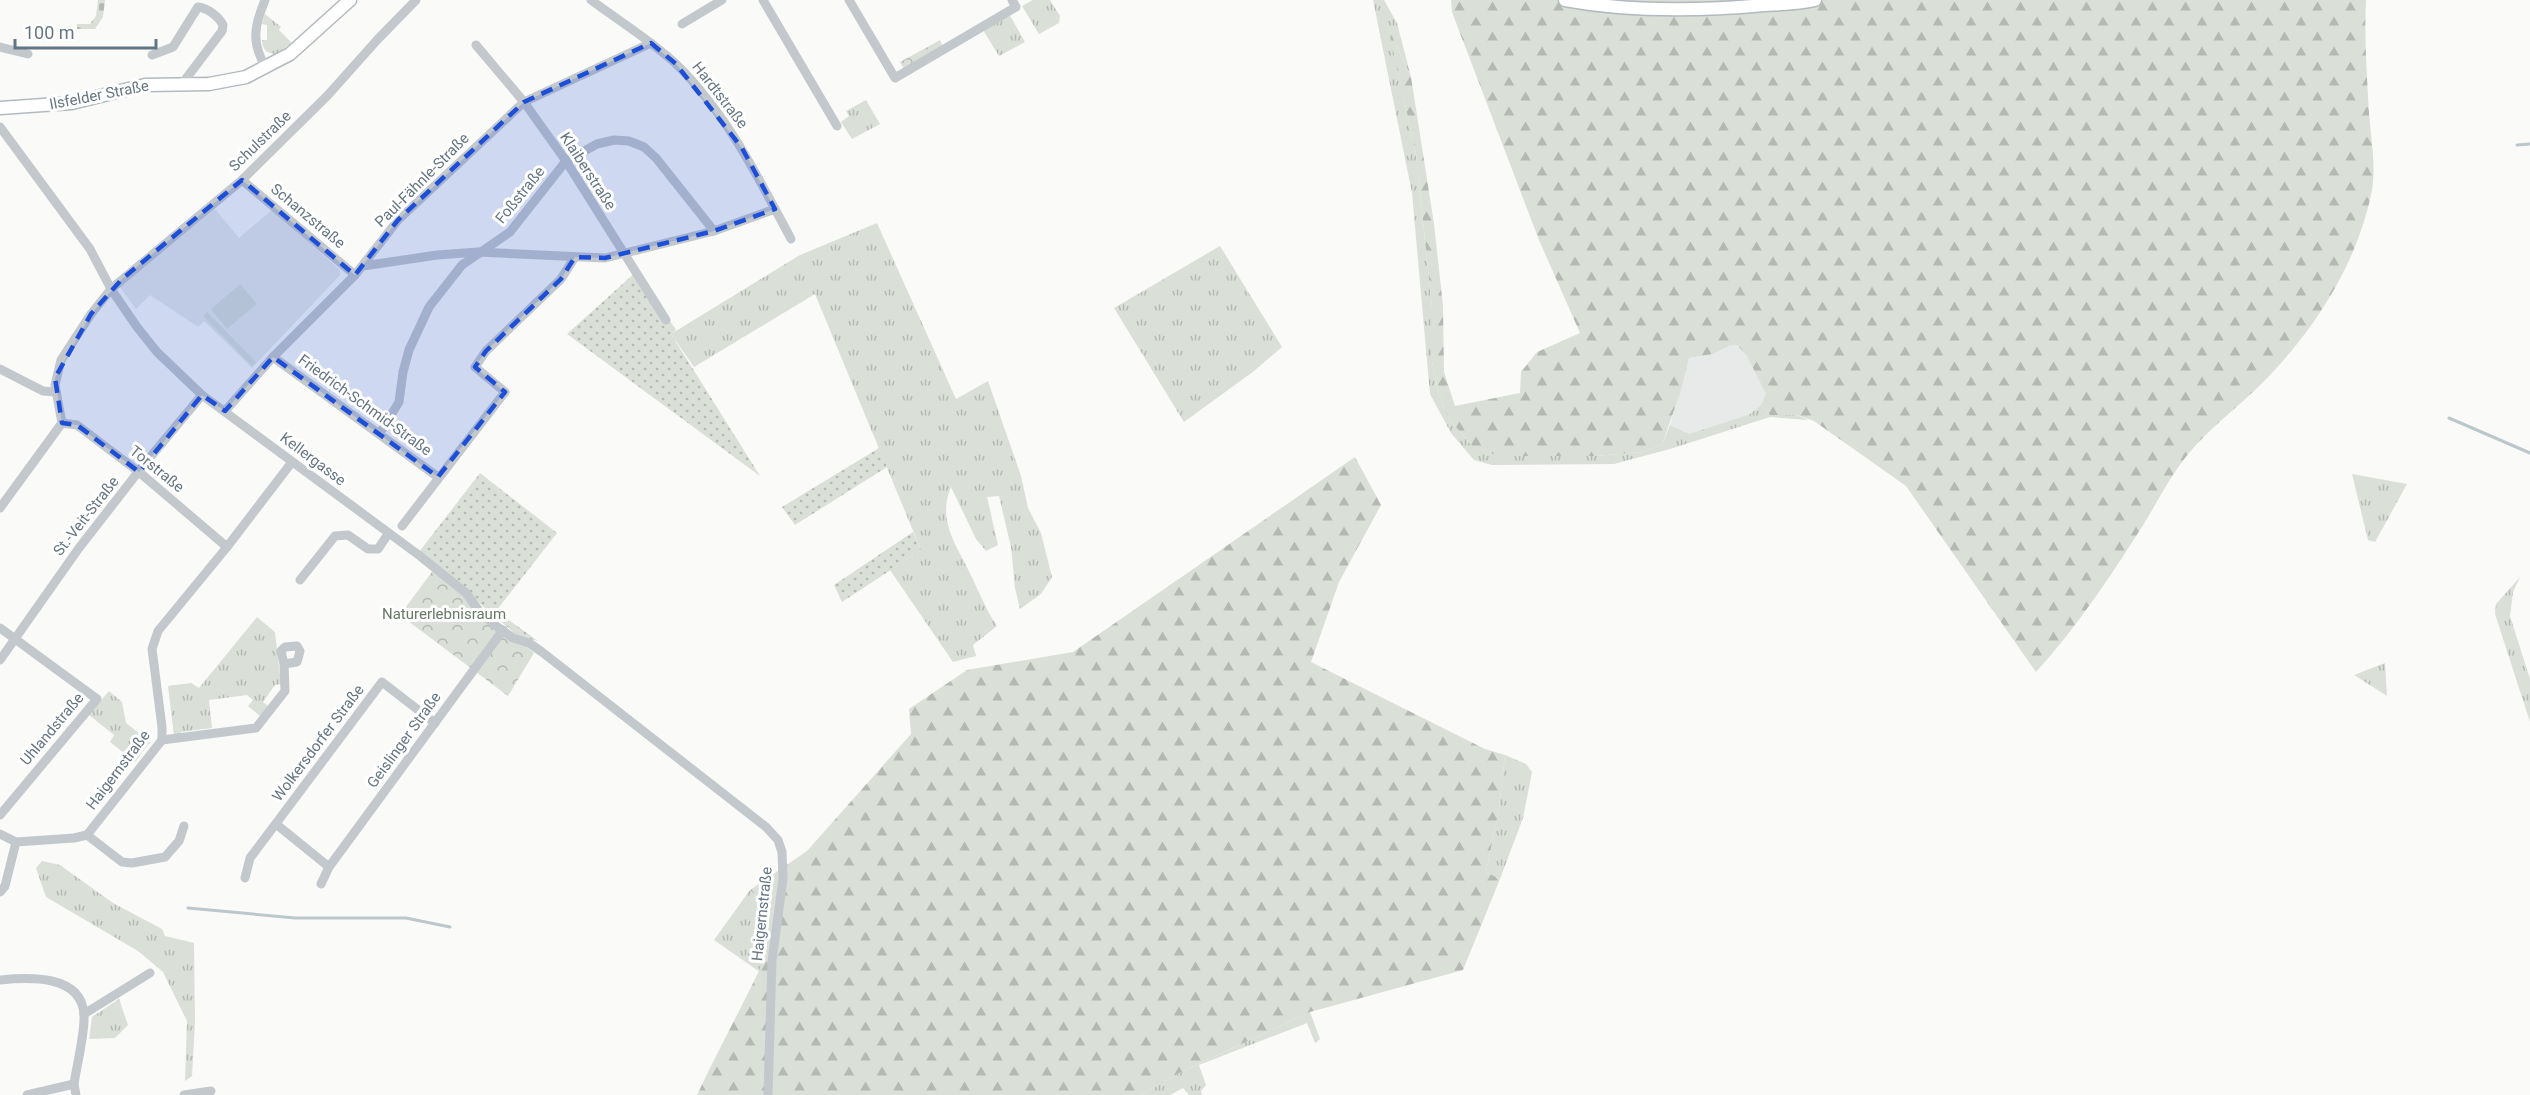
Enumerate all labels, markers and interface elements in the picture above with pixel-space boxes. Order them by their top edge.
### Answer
scale bar [15,12,156,50]
text: 100 m [24,22,75,43]
street label: Hardtstraße [688,58,752,132]
street label: Ilsfelder Straße [48,77,150,113]
street label: Schulstraße [225,107,295,175]
street label: Paul-Fähnle-Straße [371,129,473,231]
street label: Klaiberstraße [556,129,620,213]
street label: Foßstraße [492,163,548,227]
street label: Schanzstraße [267,180,349,252]
street label: Friedrich-Schmid-Straße [295,351,435,459]
street label: Kellergasse [277,429,349,490]
street label: Torstraße [126,442,188,496]
street label: St.-Veit-Straße [50,473,122,559]
park label: Naturerlebnisraum [382,605,506,623]
street label: Wolkersdorfer Straße [268,681,368,805]
street label: Uhlandstraße [16,689,88,769]
street label: Geislinger Straße [363,689,445,791]
street label: Haigernstraße [82,727,154,813]
street label: Haigernstraße [748,866,776,962]

